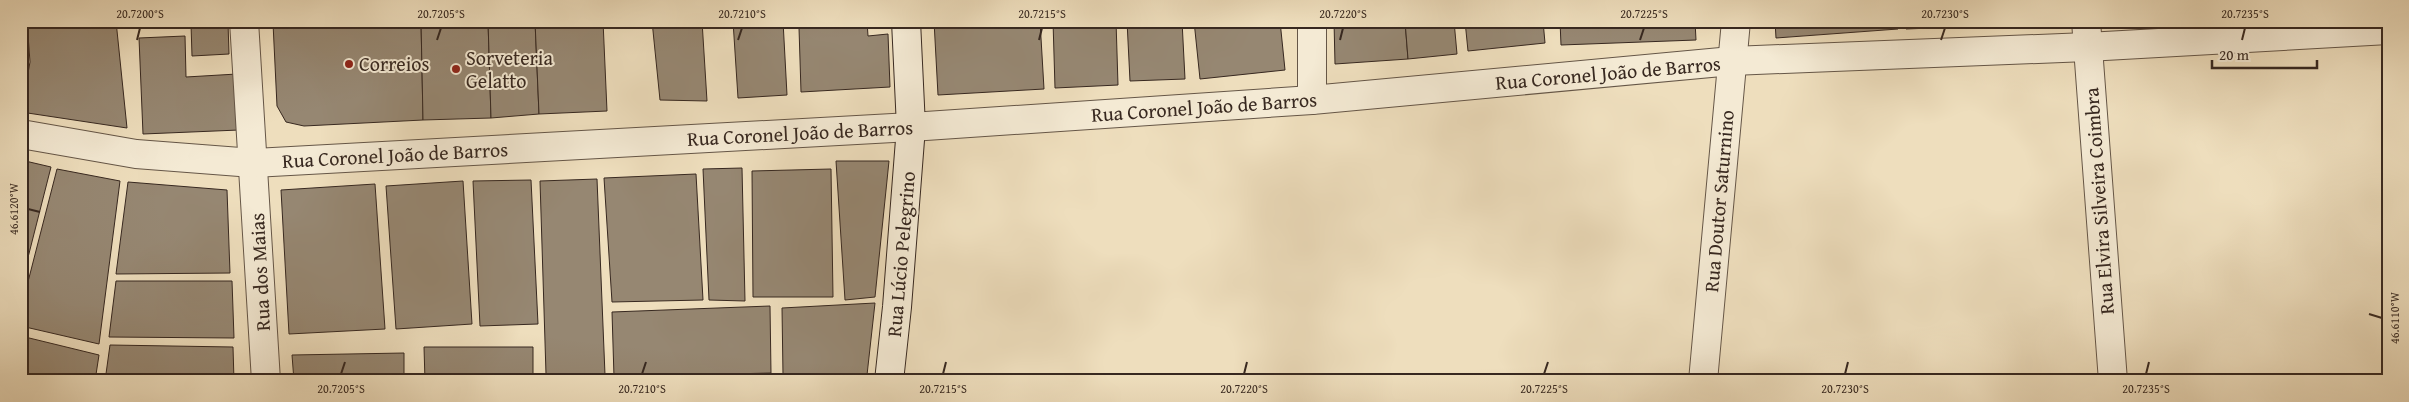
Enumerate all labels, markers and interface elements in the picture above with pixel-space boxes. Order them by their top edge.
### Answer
text: 20.7200°S [116,5,164,22]
text: 20.7205°S [417,5,465,22]
text: 20.7210°S [718,5,766,22]
text: 20.7215°S [1018,5,1066,22]
text: 20.7220°S [1319,5,1367,22]
text: 20.7225°S [1620,5,1668,22]
text: 20.7230°S [1921,5,1969,22]
text: 20.7235°S [2221,5,2269,22]
scale bar [2212,38,2316,70]
place label: Sorveteria Gelatto [466,43,553,95]
text: 20 m [2219,44,2250,65]
street label: Rua Coronel João de Barros [1494,48,1722,97]
place label: Correios [359,49,429,78]
marker: Correios [343,58,355,70]
marker: Sorveteria Gelatto [450,63,462,75]
street label: Rua Coronel João de Barros [1090,84,1318,129]
street label: Rua Elvira Silveira Coimbra [2076,86,2121,316]
street label: Rua Doutor Saturnino [1696,109,1741,293]
street label: Rua Coronel João de Barros [686,112,914,153]
street label: Rua Coronel João de Barros [281,134,509,175]
street label: Rua Lúcio Pelegrino [879,170,922,338]
text: 46.6120°W [5,182,22,235]
street label: Rua dos Maias [242,212,277,332]
text: 46.6110°W [2386,291,2403,344]
text: 20.7205°S [317,380,365,397]
text: 20.7210°S [618,380,666,397]
text: 20.7215°S [919,380,967,397]
text: 20.7220°S [1220,380,1268,397]
text: 20.7225°S [1520,380,1568,397]
text: 20.7230°S [1821,380,1869,397]
text: 20.7235°S [2122,380,2170,397]

